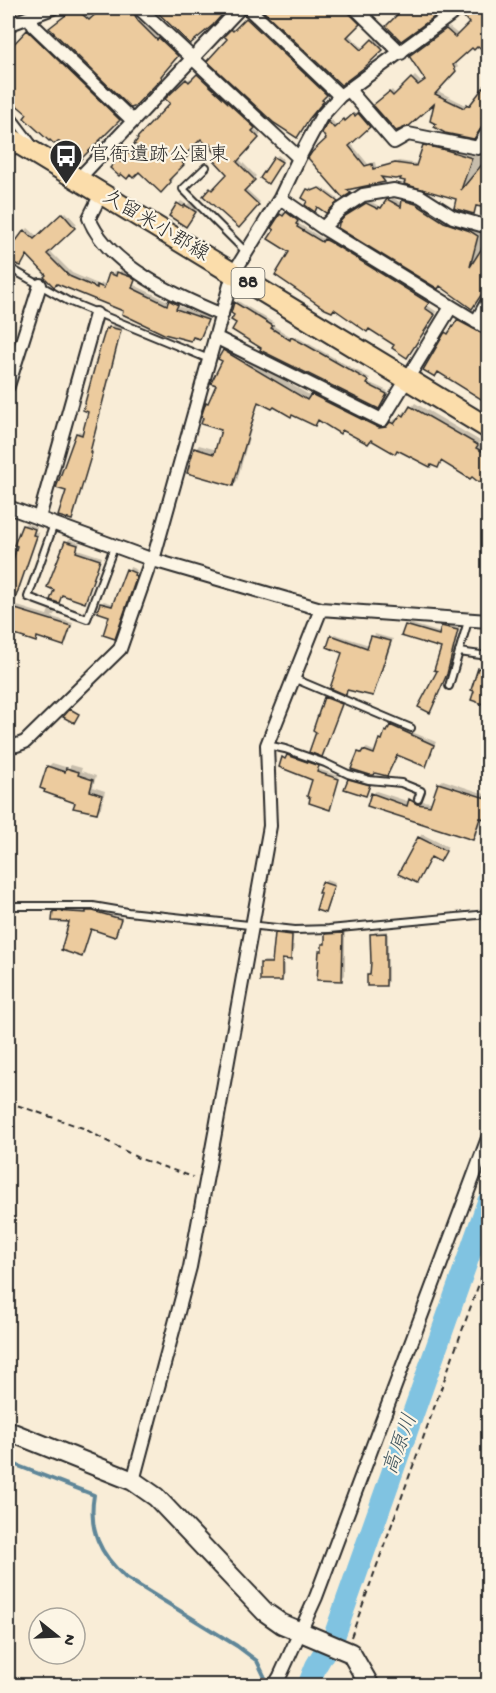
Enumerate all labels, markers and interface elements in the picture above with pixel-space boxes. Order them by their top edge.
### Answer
bus stop icon: 官衙遺跡公園東 [48,138,84,185]
place label: 官衙遺跡公園東 [89,143,229,168]
street label: 久留米小郡線 [98,185,213,268]
road number: 88 [232,268,264,298]
water label: 高原川 [378,1410,425,1479]
north arrow [27,1606,87,1666]
text: N [57,1632,79,1648]

